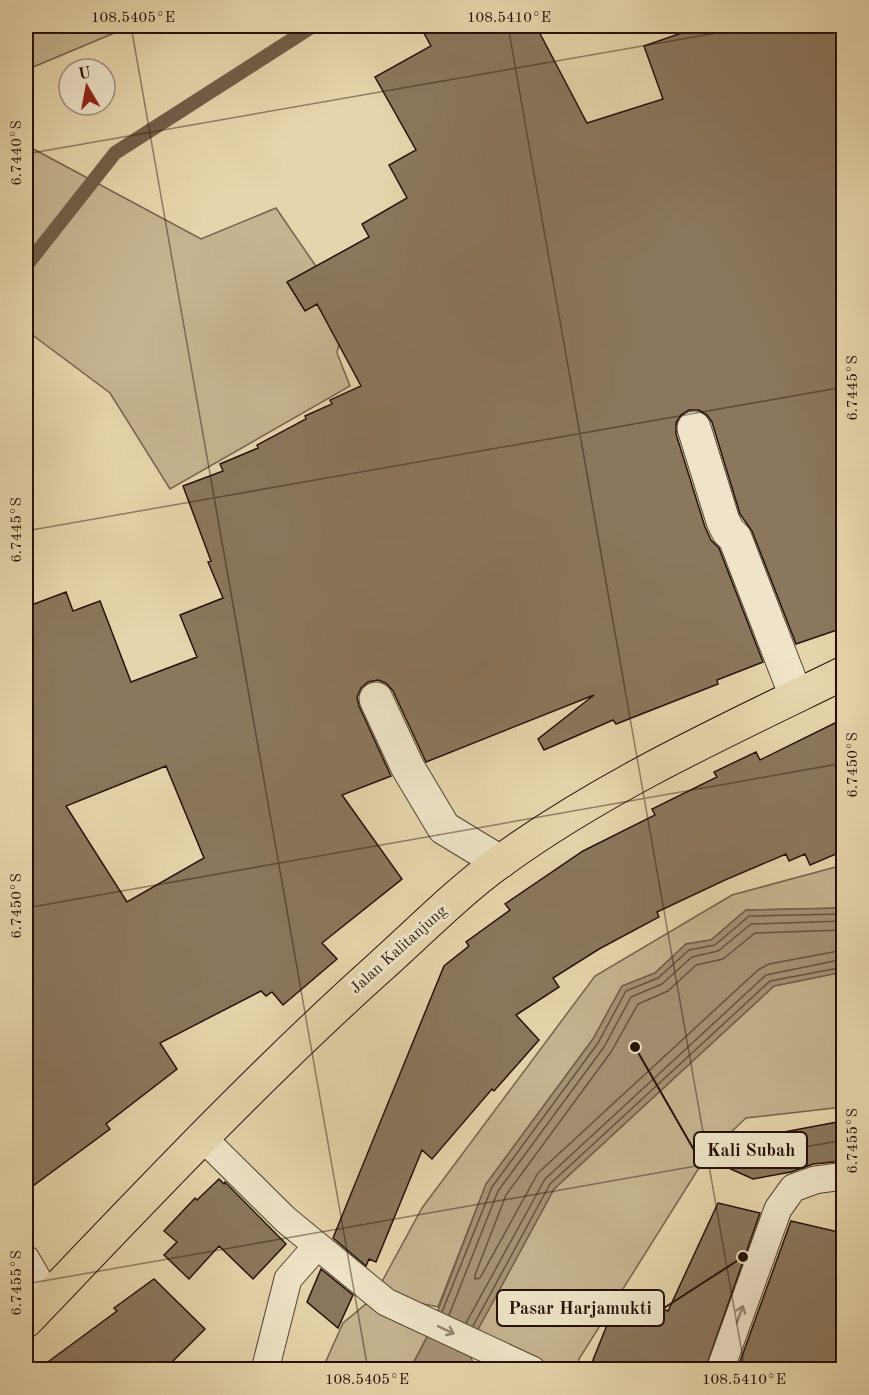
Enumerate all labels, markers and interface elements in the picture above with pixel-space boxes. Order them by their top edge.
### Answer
text: 108.5405°E [91,11,175,26]
text: 108.5410°E [467,11,551,26]
north arrow [57,57,117,117]
text: U [77,65,93,83]
text: 6.7440°S [10,120,25,186]
text: 6.7445°S [846,355,861,421]
text: 6.7445°S [10,497,25,563]
text: 6.7450°S [846,732,861,798]
text: 6.7450°S [10,873,25,939]
street label: Jalan Kalitanjung [348,902,451,997]
text: 6.7455°S [846,1108,861,1174]
callout: Kali Subah [694,1132,807,1168]
text: Kali Subah [707,1142,795,1160]
text: 6.7455°S [10,1250,25,1316]
callout: Pasar Harjamukti [497,1290,664,1326]
text: Pasar Harjamukti [508,1300,652,1318]
one-way arrow [735,1306,746,1324]
one-way arrow [437,1325,455,1336]
text: 108.5405°E [325,1373,409,1388]
text: 108.5410°E [702,1373,786,1388]

